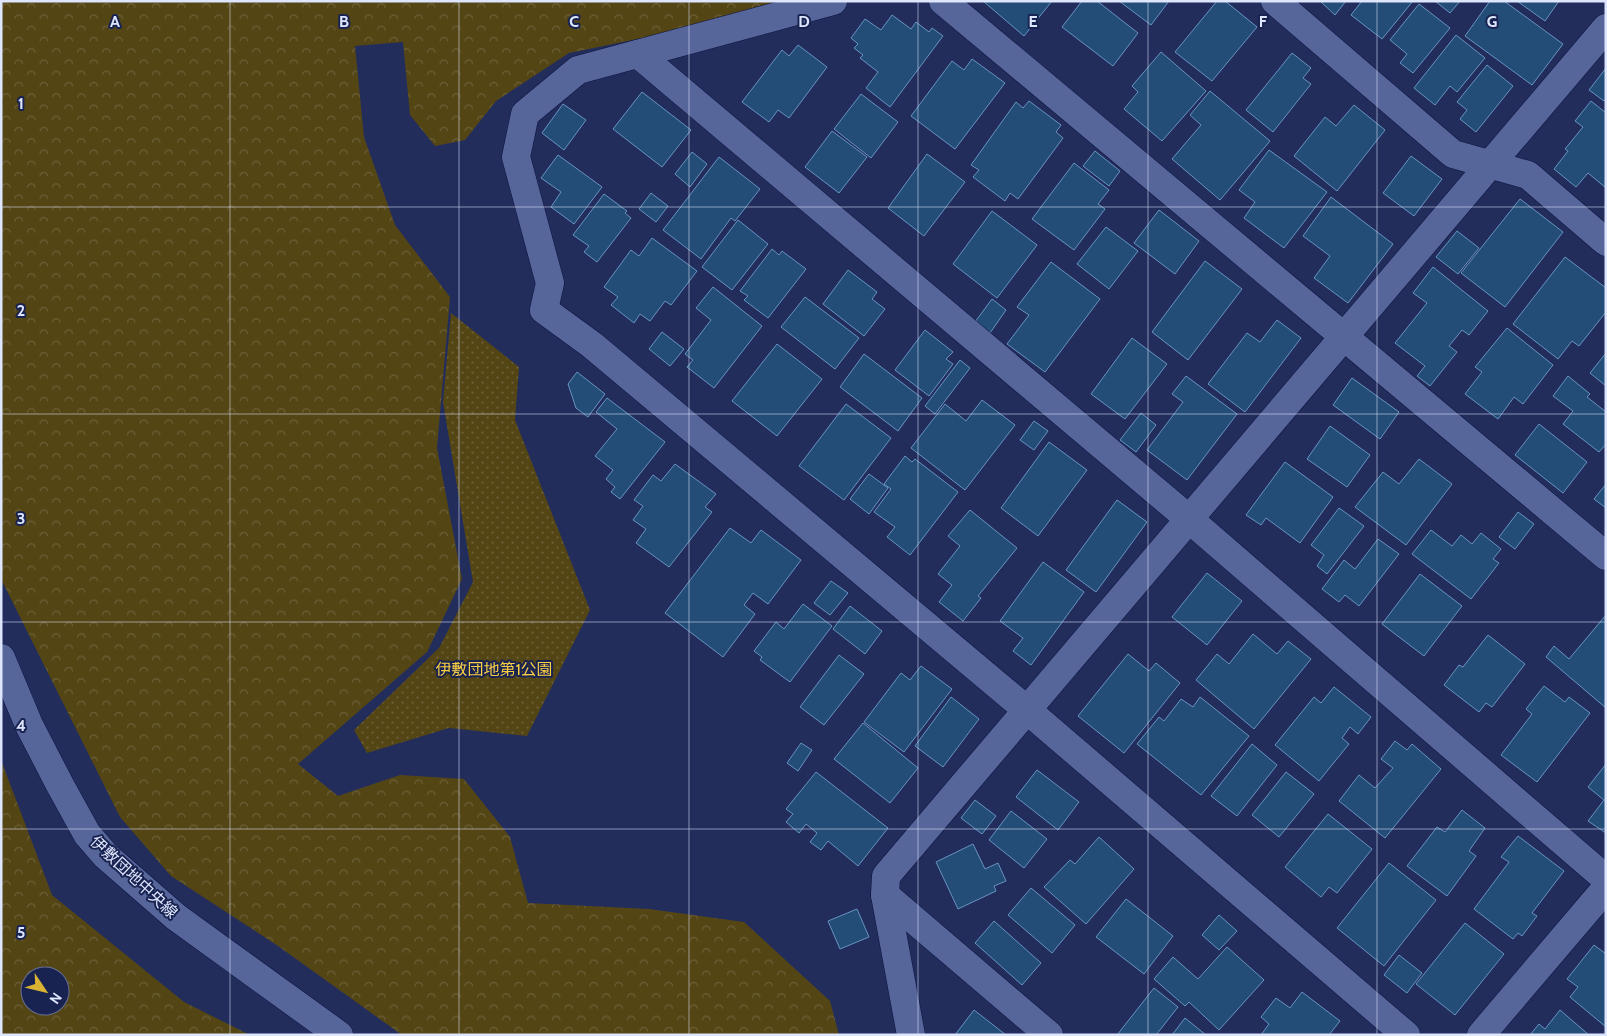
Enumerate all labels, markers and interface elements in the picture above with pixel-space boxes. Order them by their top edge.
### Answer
text: A [110,12,120,31]
text: B [339,12,349,31]
text: C [569,12,579,31]
text: D [798,12,810,31]
text: E [1028,12,1038,31]
text: F [1259,12,1268,31]
text: G [1487,12,1497,31]
text: 1 [18,94,24,113]
text: 2 [17,301,25,320]
text: 3 [17,509,25,528]
park label: 伊敷団地第1公園 [435,660,553,679]
text: 4 [16,716,26,735]
street label: 伊敷団地中央線 [87,832,181,922]
text: 5 [17,923,25,942]
north arrow [20,966,70,1016]
text: N [45,989,66,1008]

